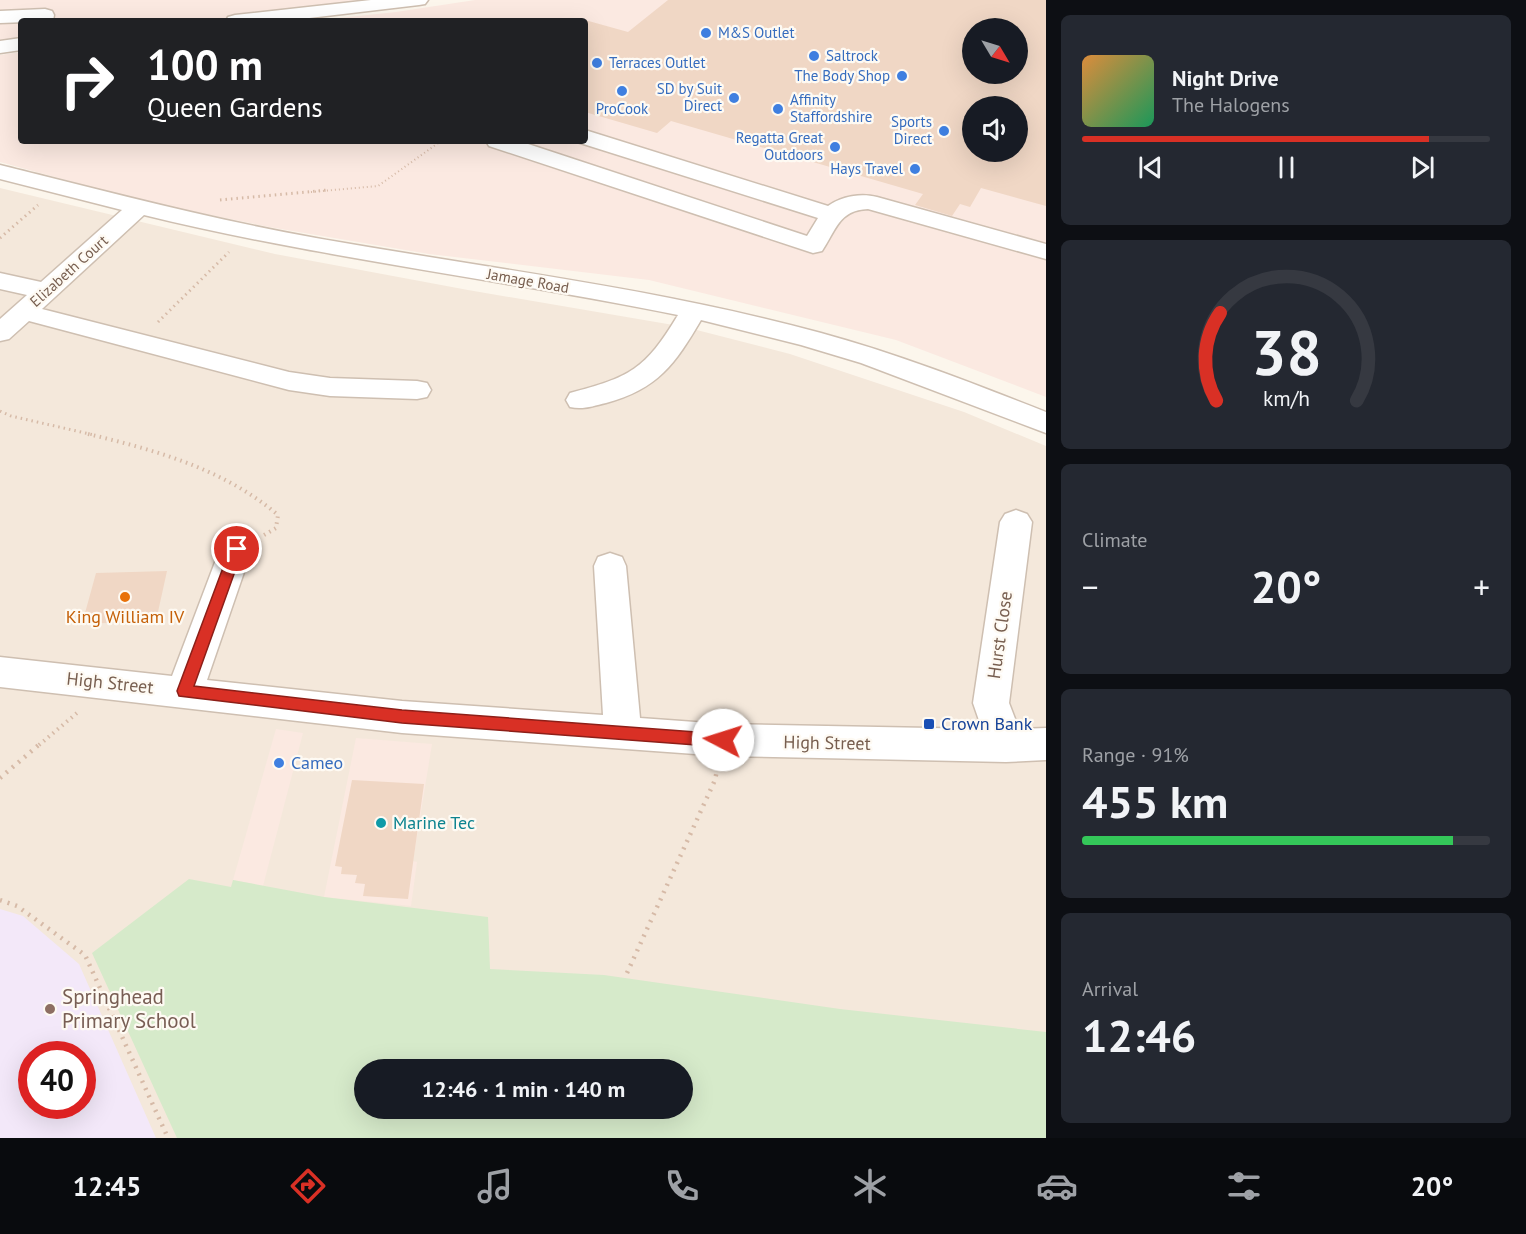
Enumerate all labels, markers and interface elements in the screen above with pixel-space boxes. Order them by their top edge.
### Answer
north arrow [962,18,1028,84]
map controls [962,18,1028,162]
place label: M&S Outlet [718,23,795,42]
marker: M&S Outlet [699,26,713,40]
text: 100 m [147,37,263,92]
icon: right [48,42,126,120]
place label: Saltrock [826,46,879,65]
marker: Saltrock [807,49,821,63]
place label: Terraces Outlet [609,53,706,72]
marker: Terraces Outlet [590,56,604,70]
text: Night Drive [1172,64,1279,92]
place label: The Body Shop [794,66,890,85]
marker: The Body Shop [895,69,909,83]
place label: SD by Suit Direct [657,79,722,115]
marker: ProCook [615,84,629,98]
text: Queen Gardens [147,90,323,124]
place label: Affinity Staffordshire [790,90,872,126]
marker: SD by Suit Direct [727,91,741,105]
text: The Halogens [1172,92,1290,118]
button: sound [962,96,1028,162]
place label: ProCook [596,99,649,118]
marker: Affinity Staffordshire [771,102,785,116]
place label: Sports Direct [891,112,932,148]
marker: Sports Direct [937,124,951,138]
place label: Regatta Great Outdoors [736,128,823,164]
marker: Regatta Great Outdoors [828,140,842,154]
icon: previous [1134,151,1167,184]
icon: pause [1270,151,1303,184]
icon: next [1406,151,1439,184]
place label: Hays Travel [830,159,904,178]
marker: Hays Travel [908,162,922,176]
street label: Elizabeth Court [26,231,112,311]
street label: Jamage Road [485,264,571,297]
text: 38 [1251,312,1321,393]
text: km/h [1262,385,1309,413]
pin [211,523,262,574]
text: Climate [1082,527,1148,553]
icon: arrive [220,532,253,565]
text: 20° [1251,557,1321,615]
text: − [1082,565,1099,608]
text: + [1473,565,1490,608]
marker: King William IV [118,590,132,604]
street label: Hurst Close [982,590,1017,680]
place label: King William IV [66,605,185,628]
street label: High Street [65,667,155,698]
position arrow [691,708,755,772]
place label: Crown Bank [941,712,1033,735]
marker: Crown Bank [922,717,936,731]
street label: High Street [783,730,871,755]
text: Range · 91% [1082,742,1189,768]
place label: Cameo [291,751,343,774]
marker: Cameo [272,756,286,770]
text: 455 km [1082,772,1228,830]
place label: Marine Tec [393,811,475,834]
marker: Marine Tec [374,816,388,830]
text: Arrival [1082,976,1138,1002]
place label: Springhead Primary School [62,983,196,1034]
marker: Springhead Primary School [43,1002,57,1016]
text: 12:46 [1082,1006,1196,1064]
speed limit sign: 40 [18,1041,96,1119]
text: 12:46 · 1 min · 140 m [422,1075,625,1103]
icon: directions [287,1165,329,1207]
icon: music [474,1165,516,1207]
icon: phone [661,1165,703,1207]
icon: climate [849,1165,891,1207]
icon: car [1036,1165,1078,1207]
icon: filters [1223,1165,1265,1207]
text: 12:45 [73,1169,141,1203]
text: 20° [1411,1169,1453,1203]

